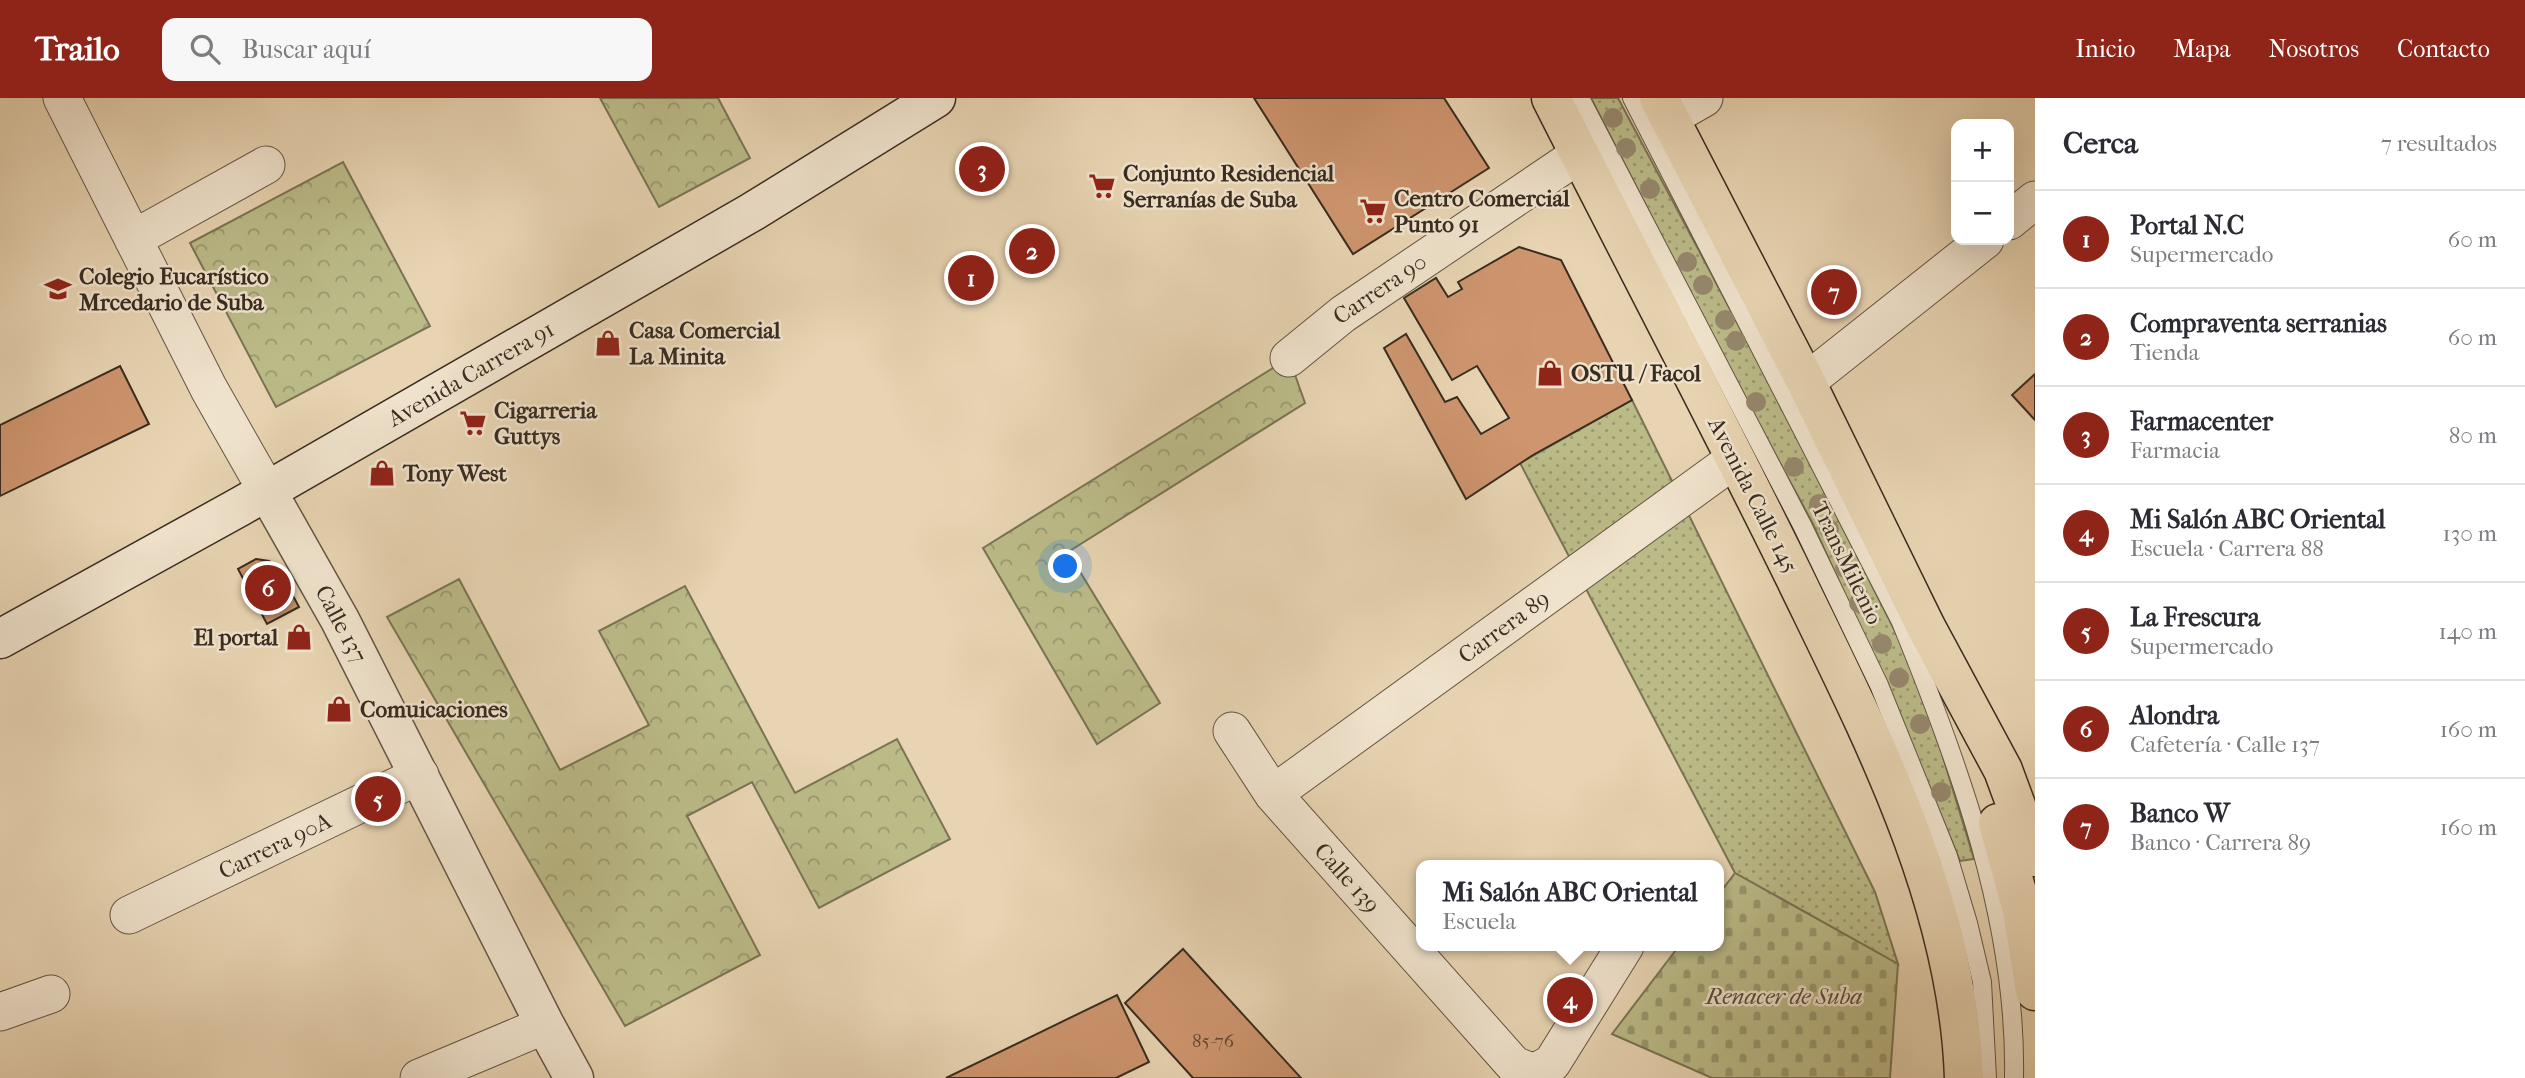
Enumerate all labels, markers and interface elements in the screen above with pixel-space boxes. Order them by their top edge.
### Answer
search box [162,18,652,81]
text: Trailo [35,30,120,69]
icon: search [186,30,224,68]
text: Buscar aquí [242,34,371,65]
text: Inicio [2075,35,2135,63]
text: Mapa [2173,35,2231,63]
text: Nosotros [2269,35,2359,63]
text: Contacto [2397,35,2490,63]
map controls [1951,119,2014,245]
button: + [1951,119,2014,182]
text: Cerca [2063,126,2138,161]
text: 7 resultados [2381,130,2497,157]
pin: 3 [959,143,1005,195]
place label: Conjunto Residencial Serranías de Suba [1123,160,1335,213]
supermarket icon: Conjunto Residencial Serranías de Suba [1087,171,1117,201]
button: − [1951,182,2014,245]
place label: Centro Comercial Punto 91 [1394,185,1570,238]
supermarket icon: Centro Comercial Punto 91 [1358,196,1388,226]
text: Portal N.C [2130,210,2244,241]
pin: 2 [1009,225,1055,277]
text: 1 [2082,226,2090,253]
text: 60 m [2448,226,2497,253]
text: Supermercado [2130,241,2274,268]
street label: Carrera 90 [1328,248,1432,330]
pin: 1 [948,252,994,304]
place label: Colegio Eucarístico Mrcedario de Suba [79,263,269,316]
pin: 7 [1811,266,1857,318]
school or university icon: Colegio Eucarístico Mrcedario de Suba [43,274,73,304]
text: Compraventa serranias [2130,308,2387,339]
street label: Avenida Carrera 91 [382,315,559,433]
place label: Casa Comercial La Minita [629,317,781,370]
text: 2 [2080,324,2092,351]
text: 60 m [2448,324,2497,351]
shop icon: Casa Comercial La Minita [593,328,623,358]
text: Tienda [2130,339,2199,366]
shop icon: OSTU / Facol [1535,358,1565,388]
place label: OSTU / Facol [1571,360,1701,387]
place label: Cigarreria Guttys [494,397,598,450]
text: Farmacenter [2130,406,2273,437]
supermarket icon: Cigarreria Guttys [458,408,488,438]
street label: Avenida Calle 145 [1702,412,1804,577]
text: 3 [2081,422,2091,449]
text: 80 m [2449,422,2497,449]
text: Farmacia [2130,437,2220,464]
shop icon: Tony West [367,458,397,488]
place label: Tony West [402,460,508,487]
street label: TransMilenio [1806,497,1888,629]
text: Mi Salón ABC Oriental [2130,504,2385,535]
text: 4 [2079,520,2093,547]
text: 130 m [2443,520,2497,547]
text: Escuela · Carrera 88 [2130,535,2324,562]
your location [1048,549,1082,583]
pin: 6 [245,562,291,614]
street label: Calle 137 [309,581,373,667]
street label: Carrera 89 [1453,585,1555,669]
text: La Frescura [2130,602,2260,633]
text: 5 [2081,618,2091,645]
text: 140 m [2438,618,2497,645]
shop icon: El portal [284,622,314,652]
place label: El portal [194,624,279,651]
text: Supermercado [2130,633,2274,660]
shop icon: Comuicaciones [324,694,354,724]
place label: Comuicaciones [360,696,508,723]
text: Alondra [2130,700,2219,731]
text: 6 [2080,716,2092,743]
text: 160 m [2440,716,2497,743]
text: Cafetería · Calle 137 [2130,731,2320,758]
pin: 5 [355,773,401,825]
text: Banco W [2130,798,2230,829]
street label: Carrera 90A [214,807,337,885]
text: 7 [2080,814,2092,841]
text: 160 m [2440,814,2497,841]
text: Banco · Carrera 89 [2130,829,2311,856]
street label: Calle 139 [1309,837,1385,919]
popup [1416,860,1724,951]
text: Mi Salón ABC Oriental [1442,877,1698,908]
text: Escuela [1442,908,1516,935]
pin: 4 [1547,974,1593,1026]
park label: Renacer de Suba [1704,983,1862,1010]
house number: 85-76 [1192,1030,1235,1052]

